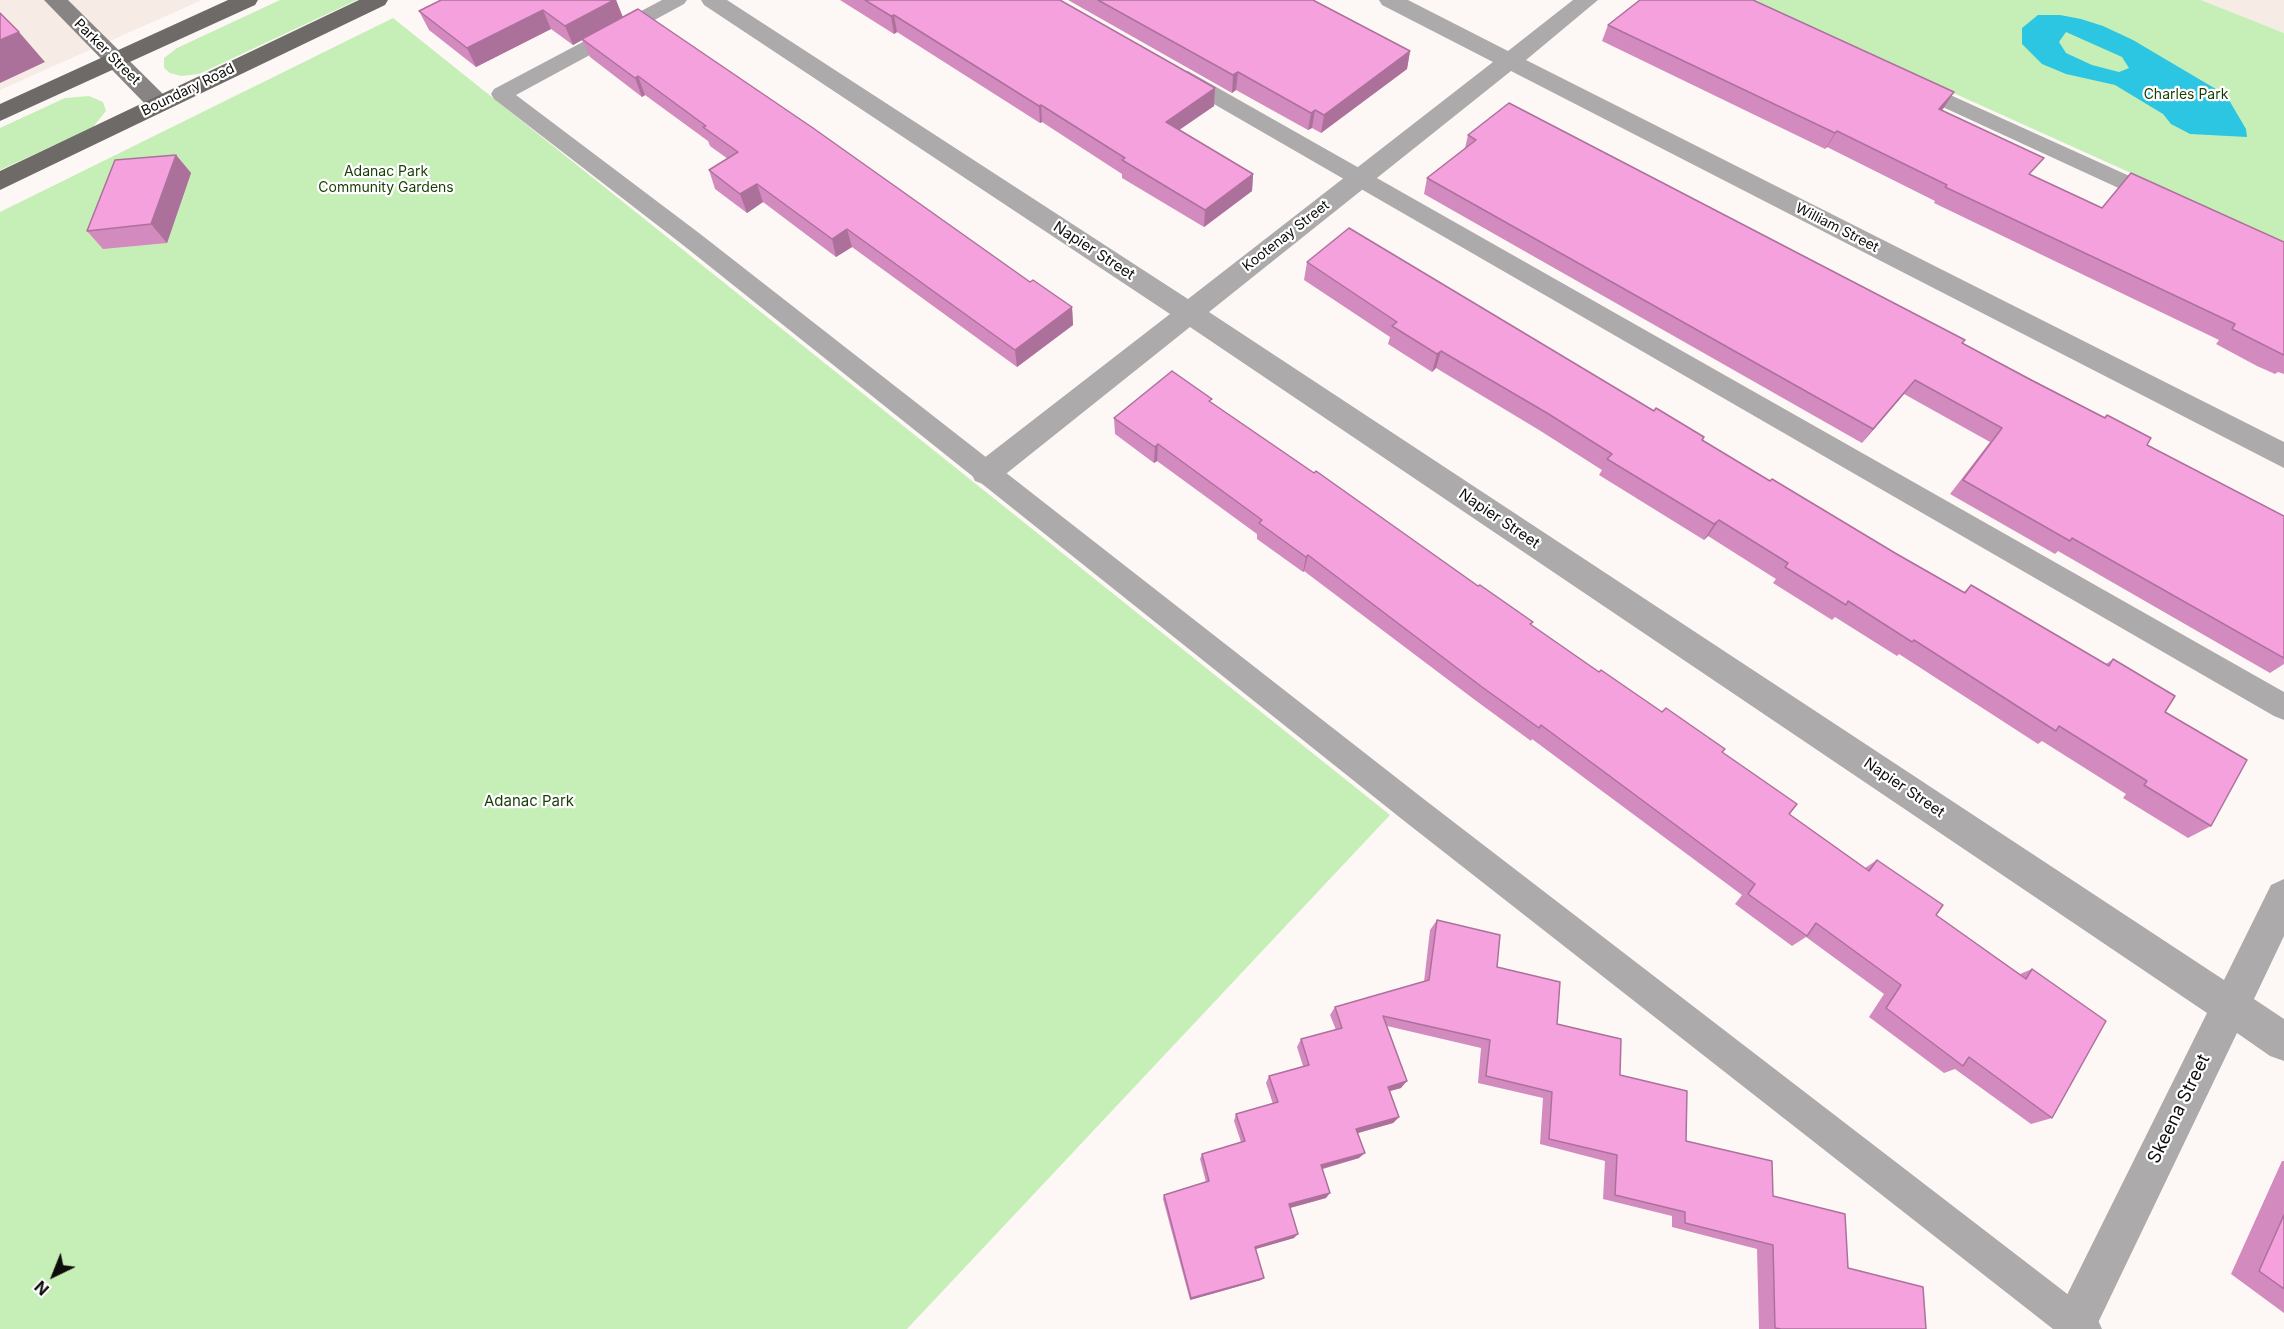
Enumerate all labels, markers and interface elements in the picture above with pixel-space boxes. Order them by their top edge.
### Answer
street label: Parker Street [70,15,144,89]
street label: Boundary Road [139,60,237,120]
park label: Charles Park [2144,87,2228,103]
park label: Adanac Park Community Gardens [318,164,454,196]
street label: Kootenay Street [1239,197,1333,275]
street label: William Street [1793,200,1881,256]
street label: Napier Street [1050,218,1138,284]
street label: Napier Street [1455,485,1543,553]
street label: Napier Street [1860,754,1948,822]
park label: Adanac Park [484,792,574,810]
street label: Skeena Street [2143,1051,2215,1167]
north arrow [24,1245,84,1305]
text: N [30,1277,53,1300]

